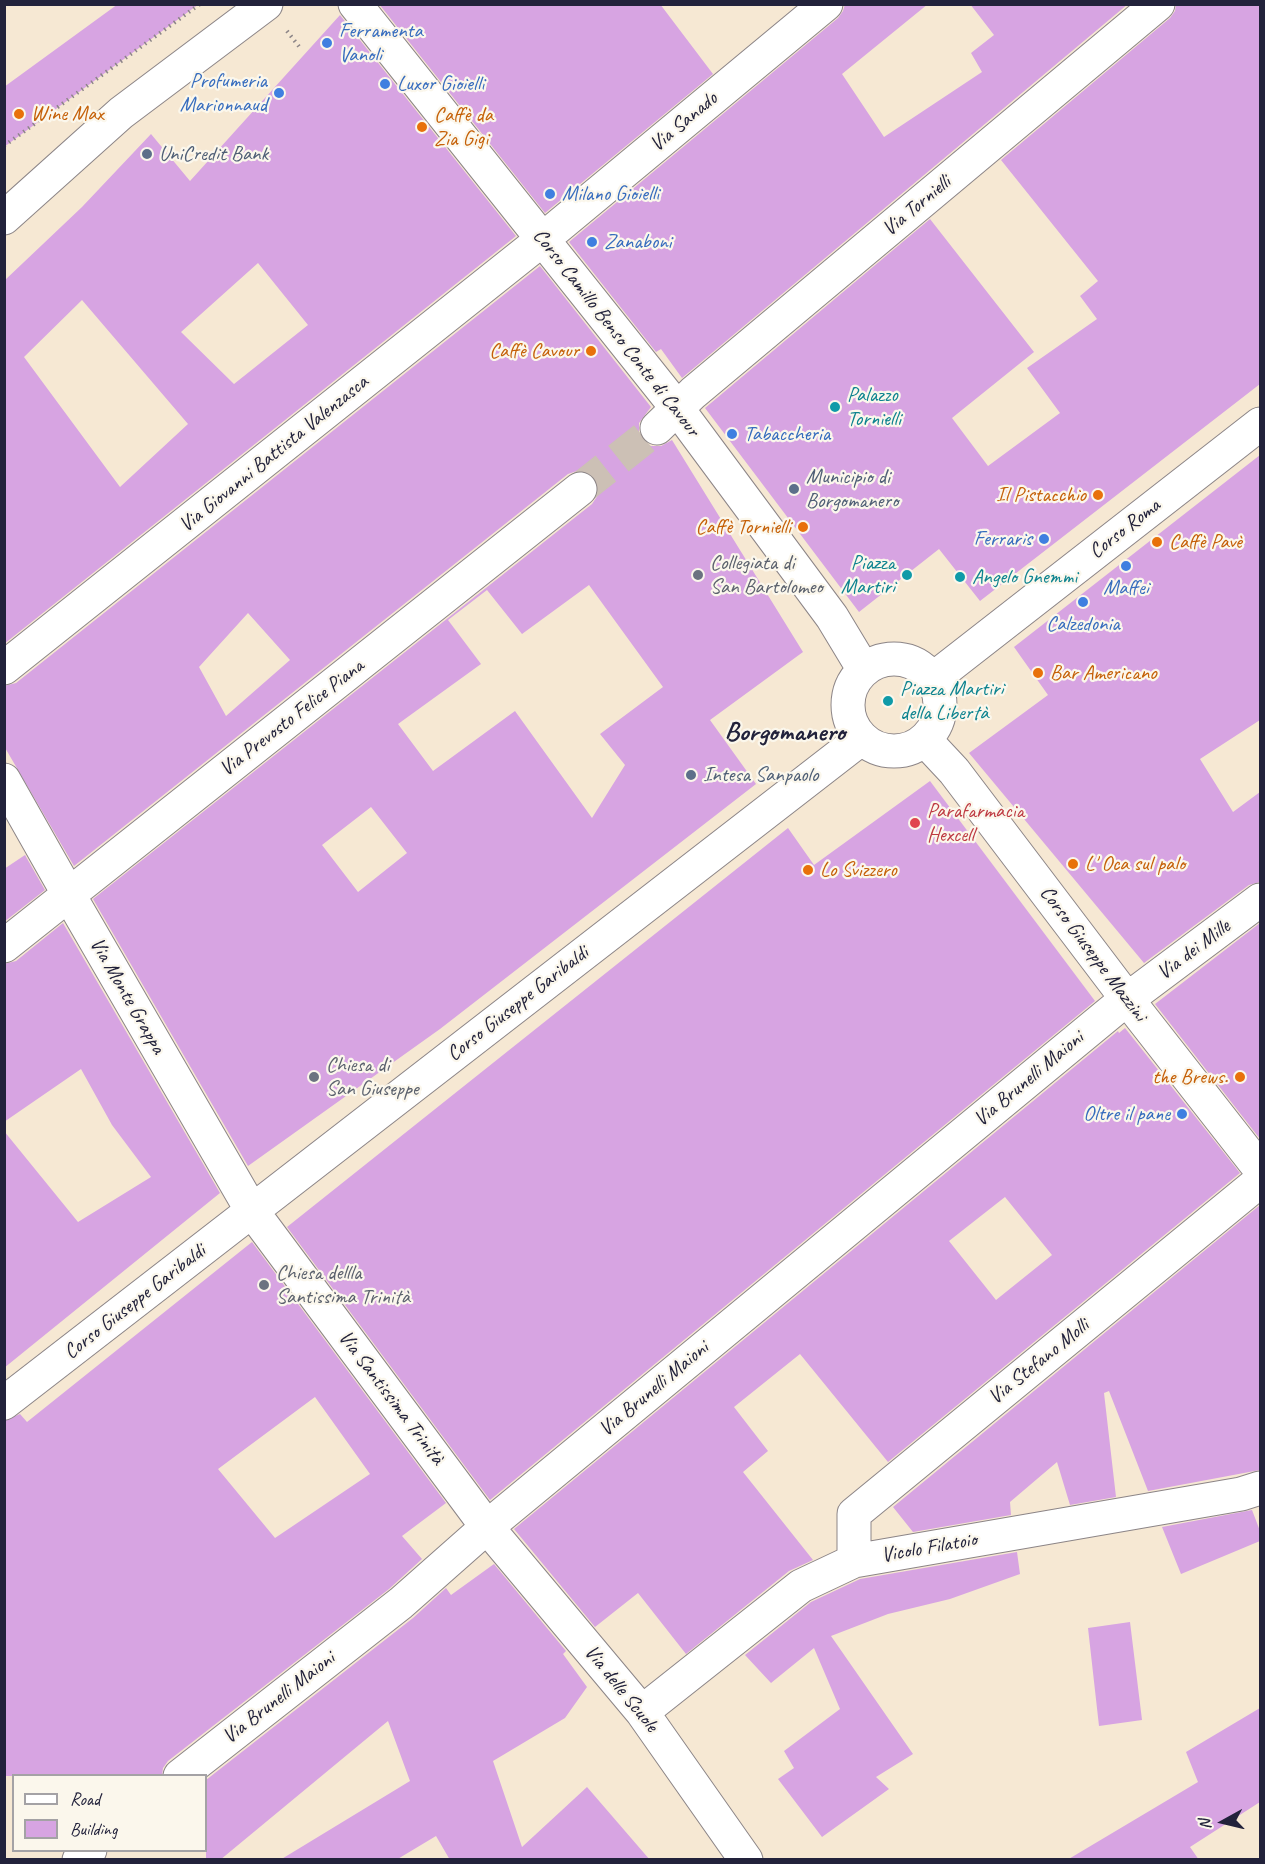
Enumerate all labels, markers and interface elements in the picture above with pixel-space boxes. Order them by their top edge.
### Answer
place label: Ferramenta Vanoli [339,18,423,68]
marker: Ferramenta Vanoli [320,36,334,50]
place label: Profumeria Marionnaud [180,68,267,118]
place label: Luxor Gioielli [397,71,484,97]
marker: Luxor Gioielli [378,77,392,91]
marker: Profumeria Marionnaud [272,86,286,100]
street label: Via Sanado [645,86,723,158]
place label: Wine Max [31,101,104,127]
place label: Caffè da Zia Gigi [434,102,493,152]
marker: Wine Max [12,107,26,121]
marker: Caffè da Zia Gigi [415,120,429,134]
place label: UniCredit Bank [159,141,268,167]
marker: UniCredit Bank [140,147,154,161]
street label: Via Tornielli [878,170,956,242]
place label: Milano Gioielli [562,181,659,207]
marker: Milano Gioielli [543,187,557,201]
street label: Corso Camillo Benso Conte di Cavour [527,224,705,442]
place label: Zanaboni [604,229,672,255]
marker: Zanaboni [585,235,599,249]
place label: Caffè Cavour [489,338,579,364]
marker: Caffè Cavour [584,344,598,358]
street label: Via Giovanni Battista Valenzasca [174,370,374,538]
place label: Palazzo Tornielli [847,382,901,432]
marker: Palazzo Tornielli [828,400,842,414]
place label: Tabaccheria [744,421,830,447]
marker: Tabaccheria [725,427,739,441]
place label: Municipio di Borgomanero [806,464,898,514]
marker: Municipio di Borgomanero [787,482,801,496]
place label: Il Pistacchio [996,482,1086,508]
marker: Il Pistacchio [1091,488,1105,502]
street label: Corso Roma [1084,493,1166,565]
place label: Caffè Tornielli [696,514,791,540]
marker: Caffè Tornielli [796,520,810,534]
place label: Ferraris [974,526,1032,552]
place label: Caffè Pavè [1169,529,1242,555]
marker: Ferraris [1037,532,1051,546]
marker: Caffè Pavè [1150,535,1164,549]
place label: Collegiata di San Bartolomeo [710,550,823,600]
place label: Piazza Martiri [841,550,895,600]
marker: Maffei [1119,559,1133,573]
place label: Angelo Gnemmi [972,564,1077,590]
marker: Collegiata di San Bartolomeo [691,568,705,582]
marker: Piazza Martiri [900,568,914,582]
marker: Angelo Gnemmi [953,570,967,584]
place label: Maffei [1103,575,1149,601]
marker: Calzedonia [1076,595,1090,609]
place label: Calzedonia [1046,611,1120,637]
street label: Via Prevosto Felice Piana [215,654,369,782]
place label: Bar Americano [1050,660,1157,686]
marker: Bar Americano [1031,666,1045,680]
place label: Piazza Martiri della Libertà [900,676,1003,726]
marker: Piazza Martiri della Libertà [881,694,895,708]
district label: Borgomanero [725,717,845,749]
place label: Intesa Sanpaolo [703,762,818,788]
marker: Intesa Sanpaolo [684,768,698,782]
place label: Parafarmacia Hexcell [927,798,1024,848]
marker: Parafarmacia Hexcell [908,816,922,830]
place label: L' Oca sul palo [1085,851,1185,877]
place label: Lo Svizzero [820,857,897,883]
marker: L' Oca sul palo [1066,857,1080,871]
marker: Lo Svizzero [801,863,815,877]
street label: Corso Giuseppe Mazzini [1034,881,1152,1027]
street label: Via dei Mille [1152,914,1236,986]
street label: Via Monte Grappa [84,934,170,1058]
street label: Corso Giuseppe Garibaldi [442,941,594,1067]
street label: Via Brunelli Maioni [969,1026,1089,1132]
place label: Chiesa di San Giuseppe [326,1052,419,1102]
place label: the Brews. [1152,1064,1228,1090]
marker: Chiesa di San Giuseppe [307,1070,321,1084]
marker: the Brews. [1233,1070,1247,1084]
place label: Oltre il pane [1083,1101,1170,1127]
marker: Oltre il pane [1175,1107,1189,1121]
street label: Corso Giuseppe Garibaldi [59,1239,211,1365]
place label: Chiesa dellla Santissima Trinità [276,1260,410,1310]
marker: Chiesa dellla Santissima Trinità [257,1278,271,1292]
street label: Via Stefano Molli [984,1314,1094,1410]
street label: Via Santissima Trinità [332,1326,450,1470]
street label: Via Brunelli Maioni [594,1336,714,1442]
street label: Vicolo Filatoio [879,1527,979,1569]
street label: Via delle Scuole [578,1640,664,1738]
street label: Via Brunelli Maioni [218,1646,340,1750]
legend [12,1774,207,1852]
text: Road [70,1788,100,1810]
north arrow [1193,1792,1253,1852]
text: Building [70,1818,117,1840]
text: N [1195,1818,1216,1831]

